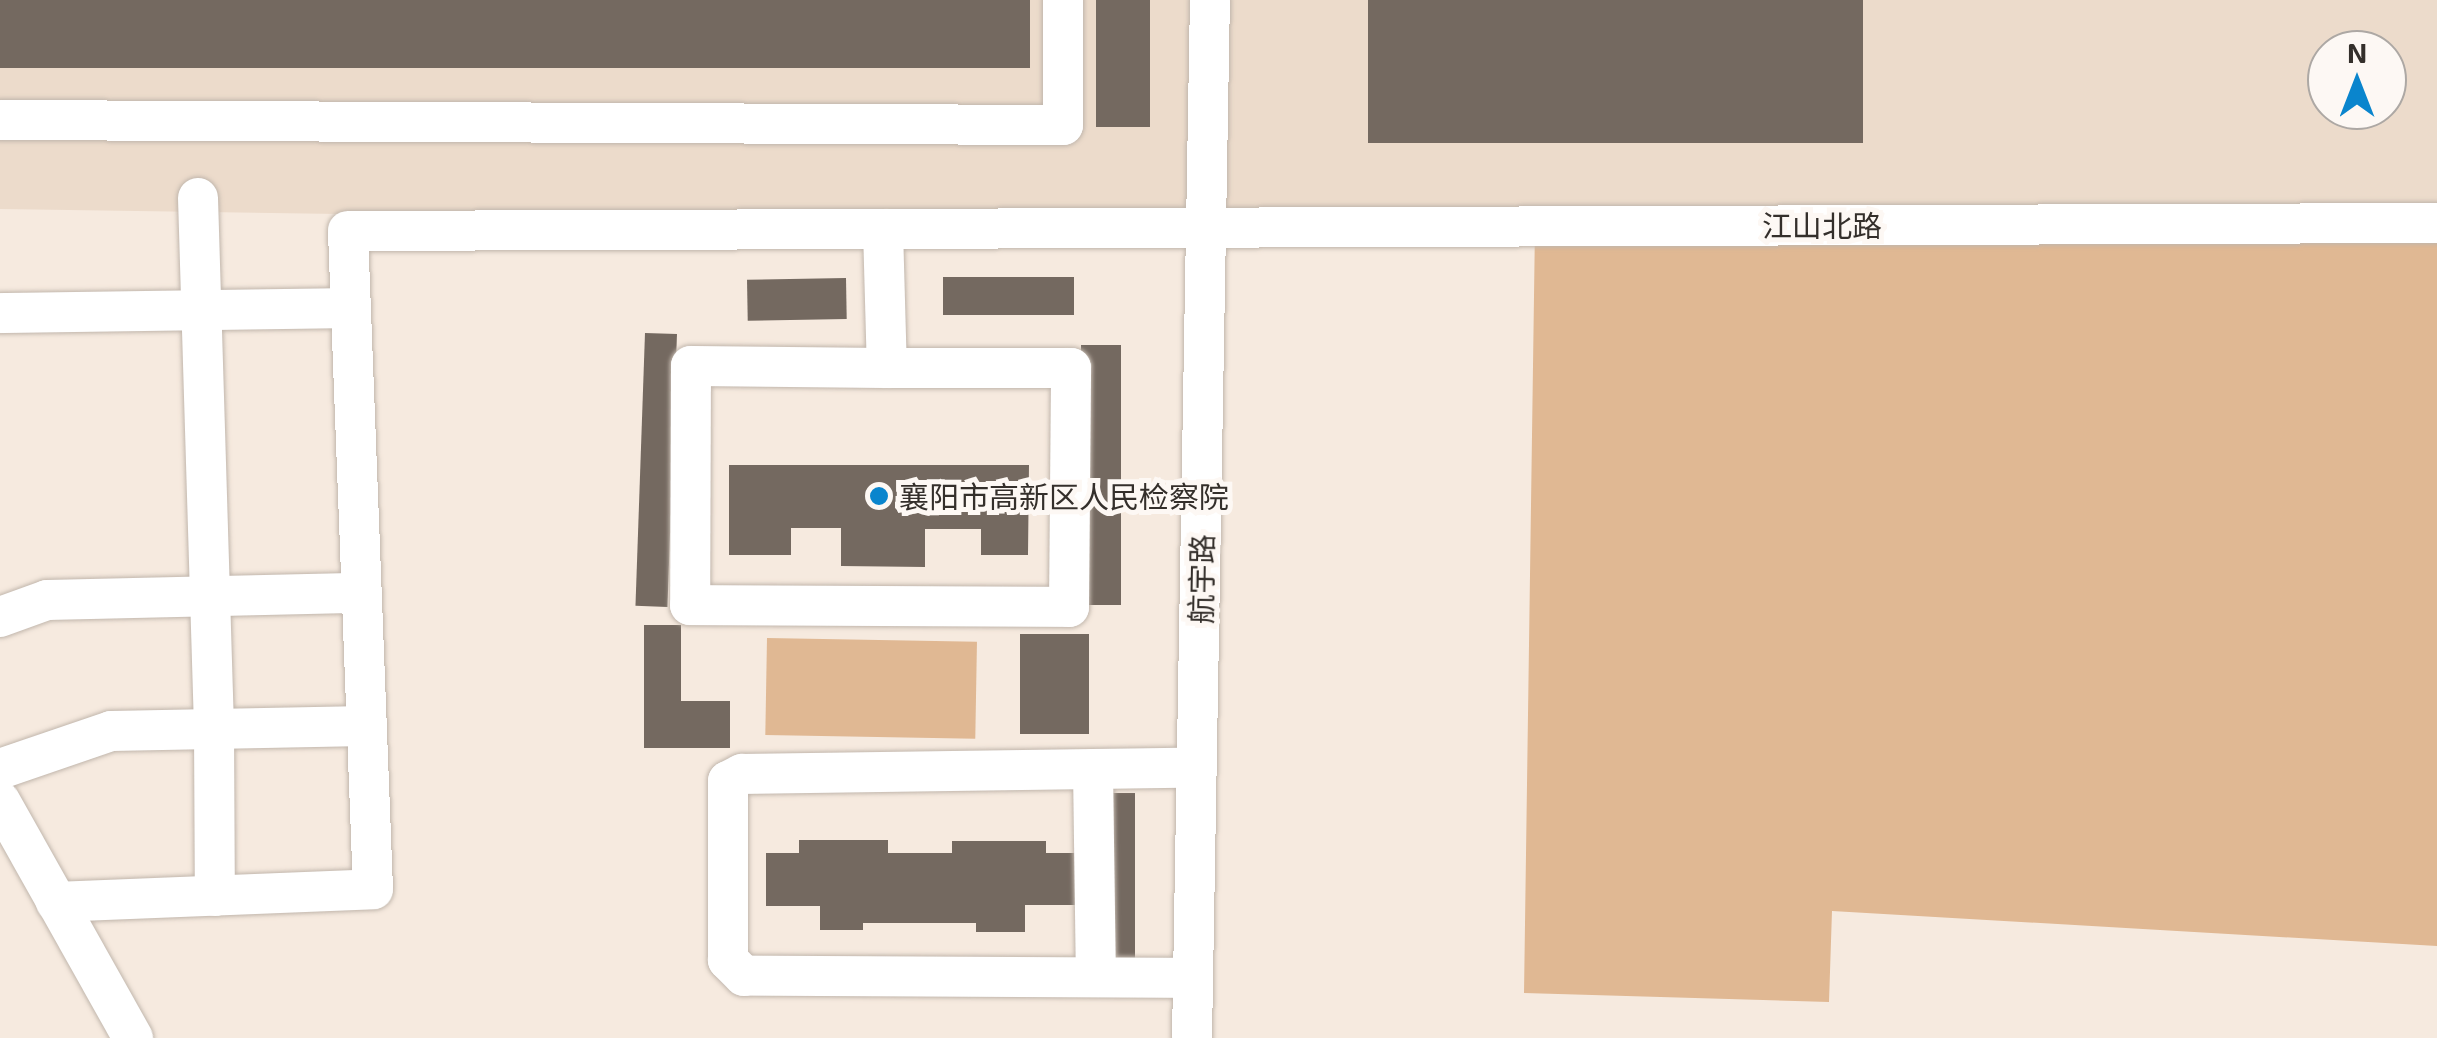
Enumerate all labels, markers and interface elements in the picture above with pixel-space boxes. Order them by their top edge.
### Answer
north arrow [2307,30,2407,130]
text: N [2347,35,2367,69]
street label: 江山北路 [1762,207,1882,243]
place label: 襄阳市高新区人民检察院 [899,478,1229,514]
marker: 襄阳市高新区人民检察院 [868,485,890,507]
street label: 航宇路 [1182,534,1220,624]

